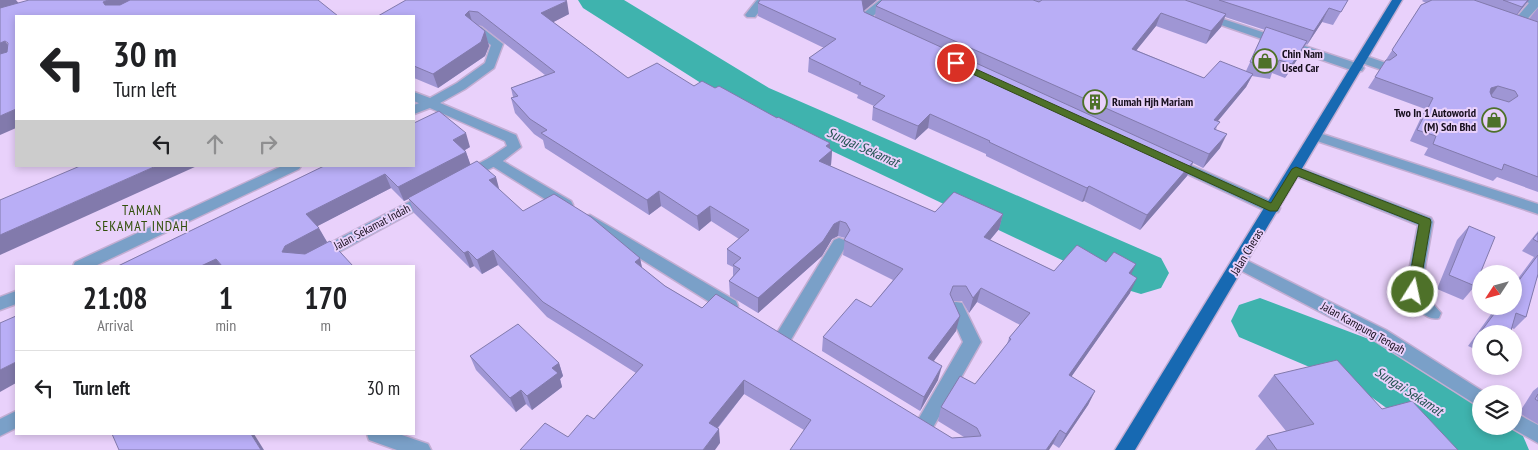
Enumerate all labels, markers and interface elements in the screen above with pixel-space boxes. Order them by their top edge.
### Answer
text: 30 m [113,31,177,77]
icon: left [30,35,95,100]
pin [935,42,977,84]
place label: Chin Nam Used Car [1282,46,1323,75]
shop icon: Chin Nam Used Car [1252,48,1278,74]
icon: arrive [942,49,970,77]
text: Turn left [113,75,177,103]
building icon: Rumah Hjh Mariam [1082,89,1108,115]
place label: Rumah Hjh Mariam [1112,94,1193,109]
place label: Two In 1 Autoworld (M) Sdn Bhd [1394,105,1476,134]
shop icon: Two In 1 Autoworld (M) Sdn Bhd [1481,107,1507,133]
water label: Sungai Sekamat [824,123,904,172]
icon: left [148,130,176,158]
icon: ahead [201,130,229,158]
icon: right [254,130,282,158]
street label: Jalan Sekamat Indah [330,200,413,253]
district label: TAMAN SEKAMAT INDAH [95,201,189,235]
street label: Jalan Cheras [1226,226,1266,278]
position arrow [1386,265,1438,317]
north arrow [1472,265,1522,315]
map controls [1472,265,1522,435]
text: 21:08 [83,278,148,317]
text: 1 [219,278,233,317]
text: 170 [304,278,347,317]
street label: Jalan Kampung Tengah [1318,298,1408,357]
text: Arrival [97,315,133,335]
text: min [215,315,236,335]
text: m [320,315,331,335]
button: search [1472,325,1522,375]
water label: Sungai Sekamat [1372,362,1448,421]
icon: left [30,374,58,402]
text: Turn left [73,376,130,400]
text: 30 m [367,376,400,400]
button: layers [1472,385,1522,435]

